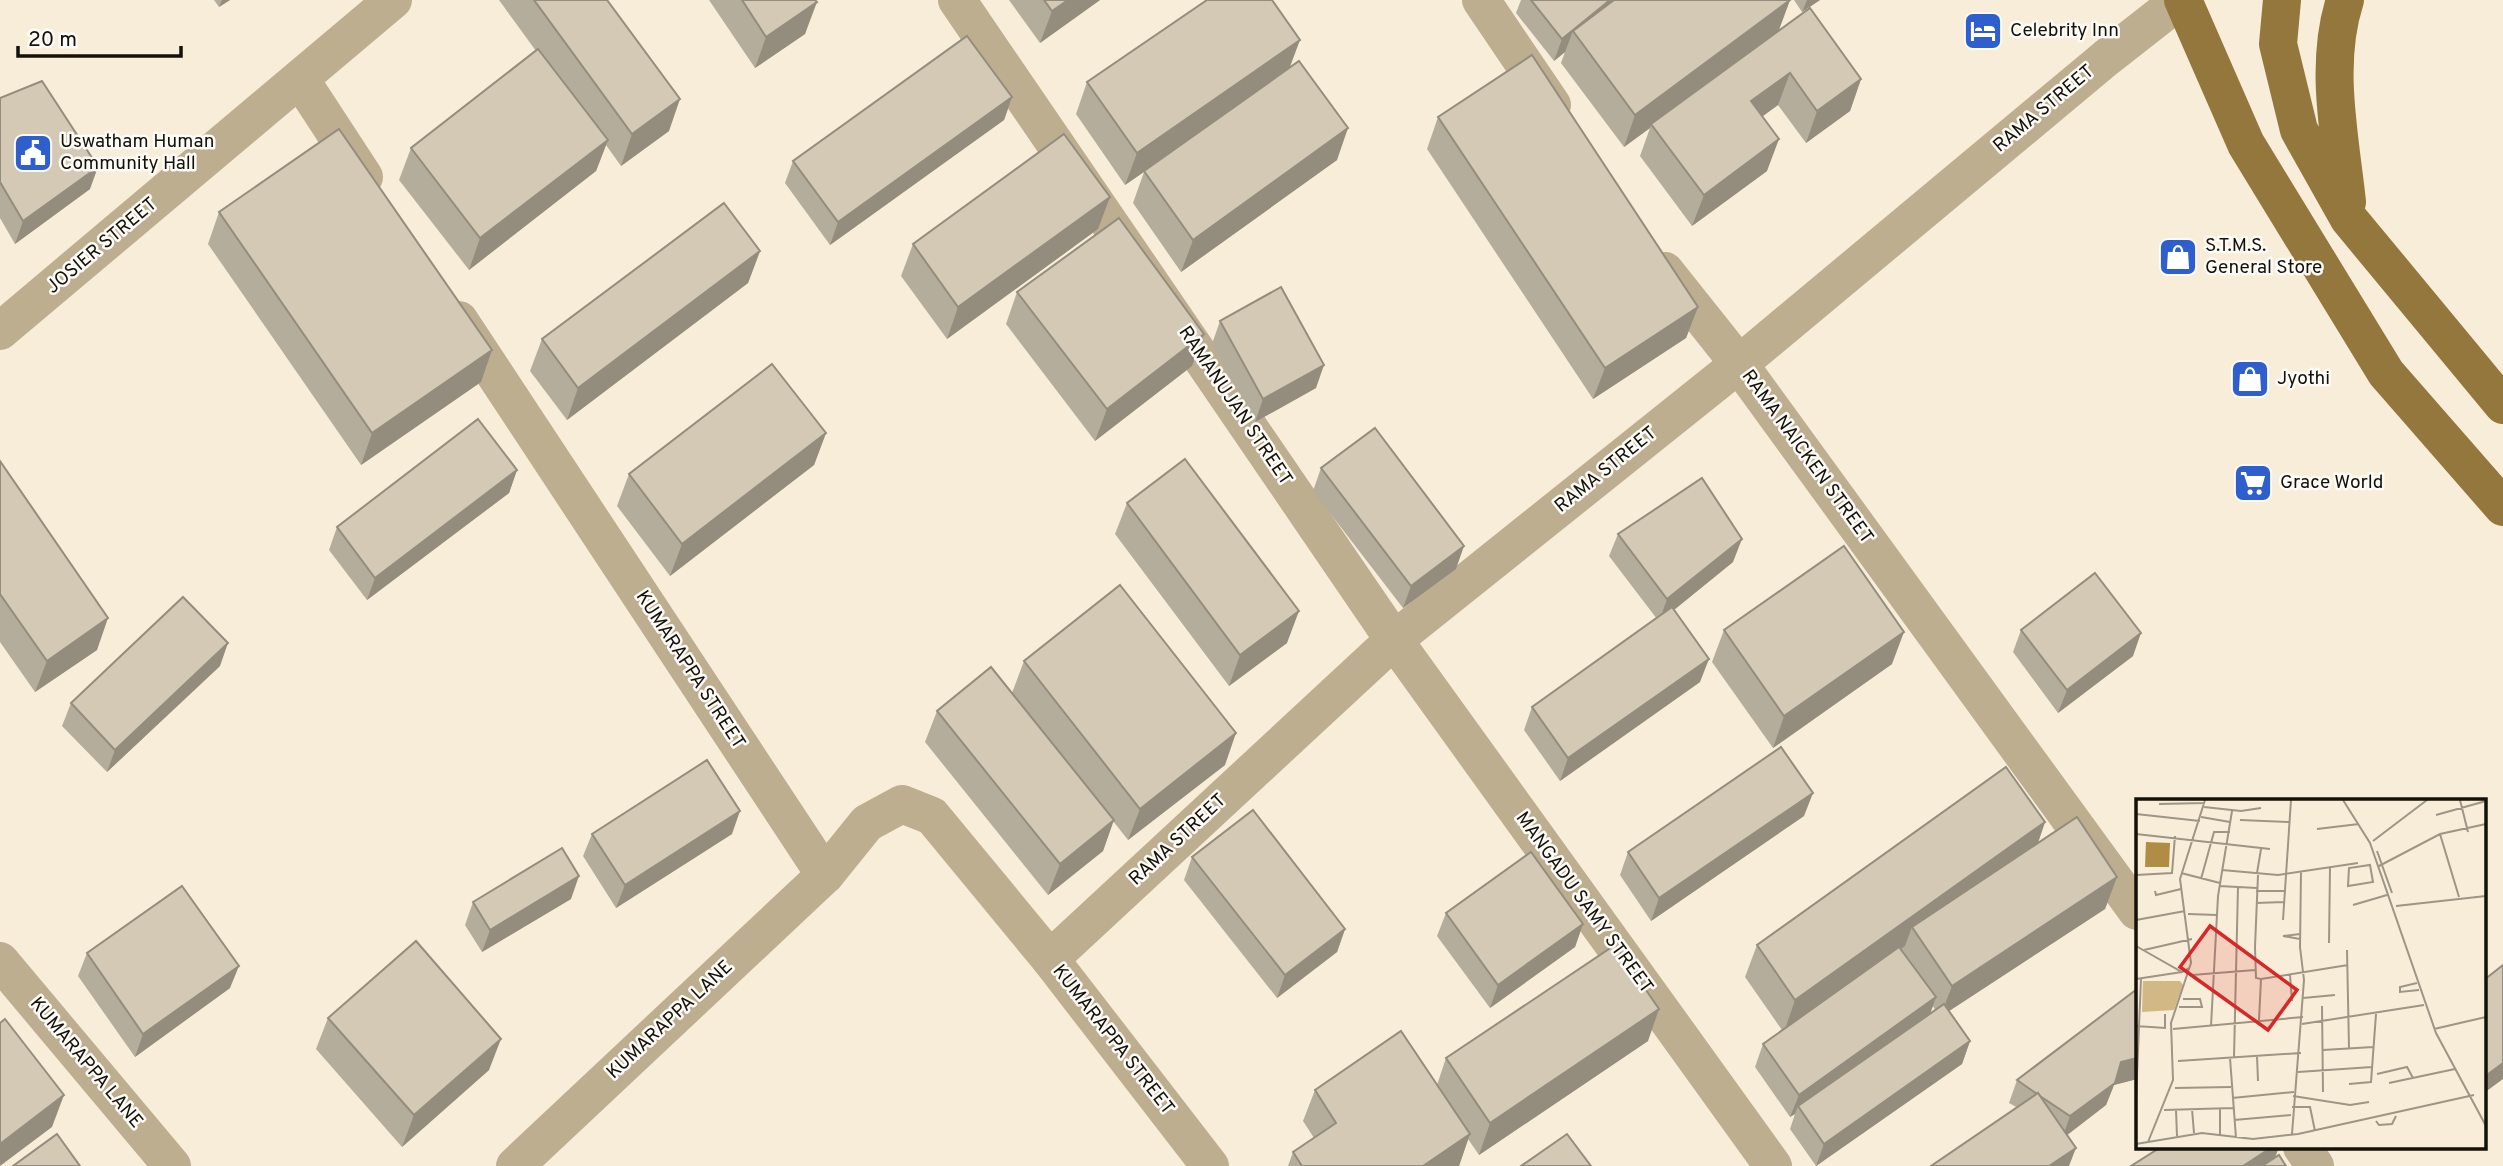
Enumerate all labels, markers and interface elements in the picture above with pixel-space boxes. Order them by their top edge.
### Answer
hotel icon: Celebrity Inn [1962,10,2004,52]
scale bar [18,14,180,58]
place label: Celebrity Inn [2010,19,2119,43]
text: 20 m [28,27,77,54]
street label: RAMA STREET [1989,60,2099,158]
place label: Uswatham Human Community Hall [60,130,214,176]
public building icon: Uswatham Human Community Hall [12,132,54,174]
street label: JOSIER STREET [42,193,162,299]
place label: S.T.M.S. General Store [2205,234,2322,280]
shop icon: S.T.M.S. General Store [2157,236,2199,278]
street label: RAMANUJAN STREET [1173,322,1297,490]
shop icon: Jyothi [2229,358,2271,400]
street label: RAMA NAICKEN STREET [1736,365,1878,549]
place label: Jyothi [2277,367,2330,391]
street label: RAMA STREET [1550,421,1662,519]
supermarket icon: Grace World [2232,462,2274,504]
place label: Grace World [2280,471,2383,495]
street label: KUMARAPPA STREET [630,586,750,754]
street label: RAMA STREET [1124,789,1232,891]
inset map [2136,799,2486,1148]
street label: MANGADU SAMY STREET [1510,807,1658,999]
street label: KUMARAPPA LANE [602,955,738,1085]
street label: KUMARAPPA STREET [1047,960,1179,1120]
street label: KUMARAPPA LANE [24,992,148,1134]

